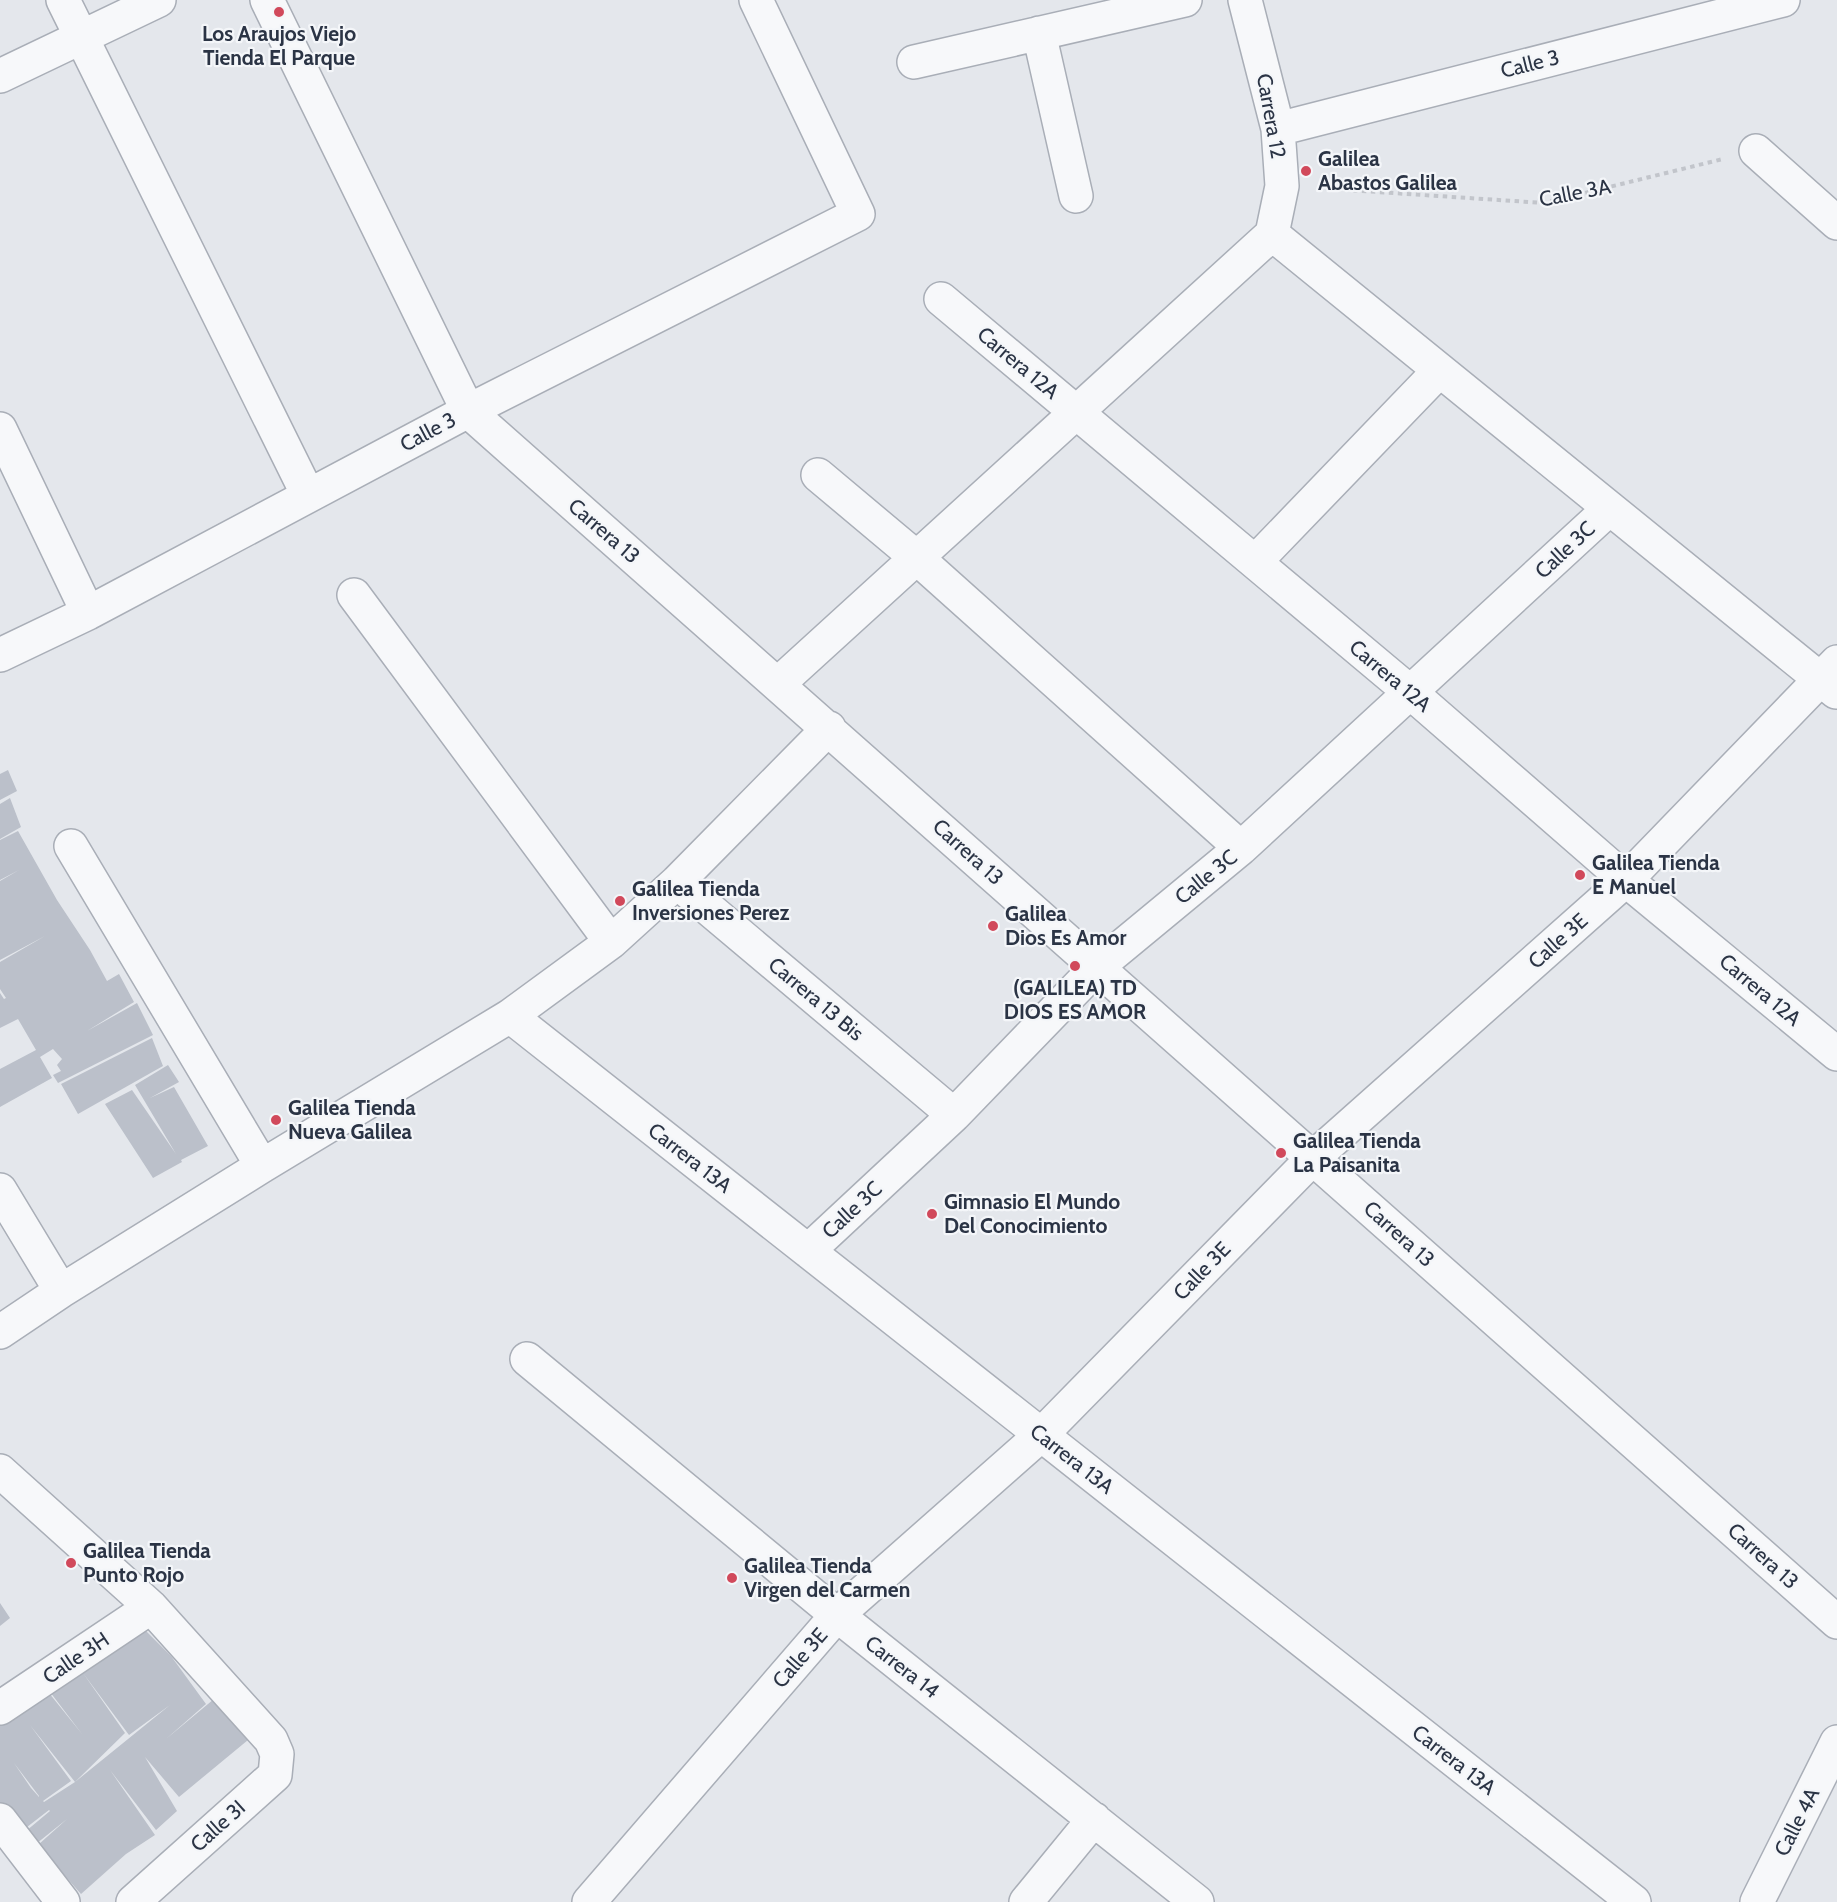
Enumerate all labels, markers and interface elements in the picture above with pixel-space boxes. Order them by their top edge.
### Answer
marker: Los Araujos Viejo Tienda El Parque [272,5,286,19]
place label: Los Araujos Viejo Tienda El Parque [202,21,356,70]
street label: Calle 3 [1498,44,1562,83]
street label: Carrera 12 [1252,71,1291,160]
place label: Galilea Abastos Galilea [1318,146,1457,195]
marker: Galilea Abastos Galilea [1299,164,1313,178]
street label: Calle 3A [1537,173,1613,212]
street label: Carrera 12A [972,321,1064,404]
street label: Calle 3 [396,407,460,457]
street label: Carrera 13 [564,493,645,568]
street label: Calle 3C [1530,516,1600,584]
street label: Carrera 12A [1344,634,1436,717]
street label: Carrera 13 [928,813,1009,890]
street label: Calle 3C [1170,844,1242,909]
place label: Galilea Tienda E Manuel [1592,850,1720,899]
marker: Galilea Tienda E Manuel [1573,868,1587,882]
place label: Galilea Tienda Inversiones Perez [632,876,790,925]
marker: Galilea Tienda Inversiones Perez [613,894,627,908]
place label: Galilea Dios Es Amor [1005,901,1126,950]
street label: Calle 3E [1523,907,1593,974]
marker: Galilea Dios Es Amor [986,919,1000,933]
street label: Carrera 12A [1714,948,1806,1031]
street label: Carrera 13 Bis [764,952,869,1046]
marker: (GALILEA) TD DIOS ES AMOR [1068,959,1082,973]
place label: (GALILEA) TD DIOS ES AMOR [1004,975,1146,1024]
place label: Galilea Tienda Nueva Galilea [288,1095,416,1144]
marker: Galilea Tienda Nueva Galilea [269,1113,283,1127]
street label: Carrera 13A [644,1117,737,1198]
place label: Galilea Tienda La Paisanita [1293,1128,1421,1177]
marker: Galilea Tienda La Paisanita [1274,1146,1288,1160]
street label: Calle 3C [817,1176,887,1244]
place label: Gimnasio El Mundo Del Conocimiento [944,1189,1120,1238]
street label: Carrera 13 [1359,1195,1440,1272]
marker: Gimnasio El Mundo Del Conocimiento [925,1207,939,1221]
street label: Calle 3E [1168,1236,1235,1305]
street label: Carrera 13A [1026,1418,1119,1499]
street label: Carrera 13 [1723,1517,1804,1594]
place label: Galilea Tienda Punto Rojo [83,1538,211,1587]
place label: Galilea Tienda Virgen del Carmen [744,1553,910,1602]
marker: Galilea Tienda Punto Rojo [64,1556,78,1570]
marker: Galilea Tienda Virgen del Carmen [725,1571,739,1585]
street label: Calle 3E [767,1623,832,1693]
street label: Calle 3H [38,1626,114,1689]
street label: Carrera 14 [860,1630,944,1703]
street label: Carrera 13A [1408,1719,1501,1800]
street label: Calle 4A [1769,1783,1824,1860]
street label: Calle 3I [185,1795,250,1857]

